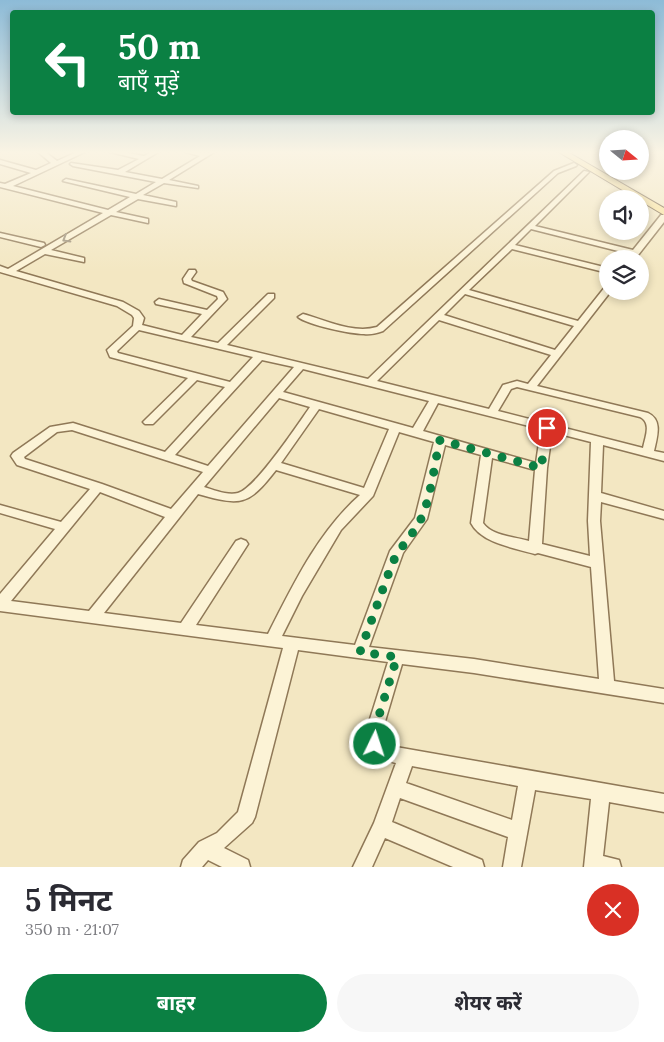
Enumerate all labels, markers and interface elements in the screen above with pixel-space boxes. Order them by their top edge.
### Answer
text: 50 m [118,24,201,69]
icon: left [35,30,100,95]
text: बाएँ मुड़ें [118,68,179,96]
north arrow [599,130,649,180]
map controls [599,130,649,300]
button: sound [599,190,649,240]
one-way arrow [62,232,71,242]
button: layers [599,250,649,300]
pin [526,407,568,449]
icon: arrive [533,414,561,442]
position arrow [348,717,400,769]
text: 5 मिनट [25,881,112,919]
button: close [587,884,639,936]
text: 350 m · 21:07 [25,919,119,939]
button: बाहर [25,974,327,1032]
button: शेयर करें [337,974,639,1032]

